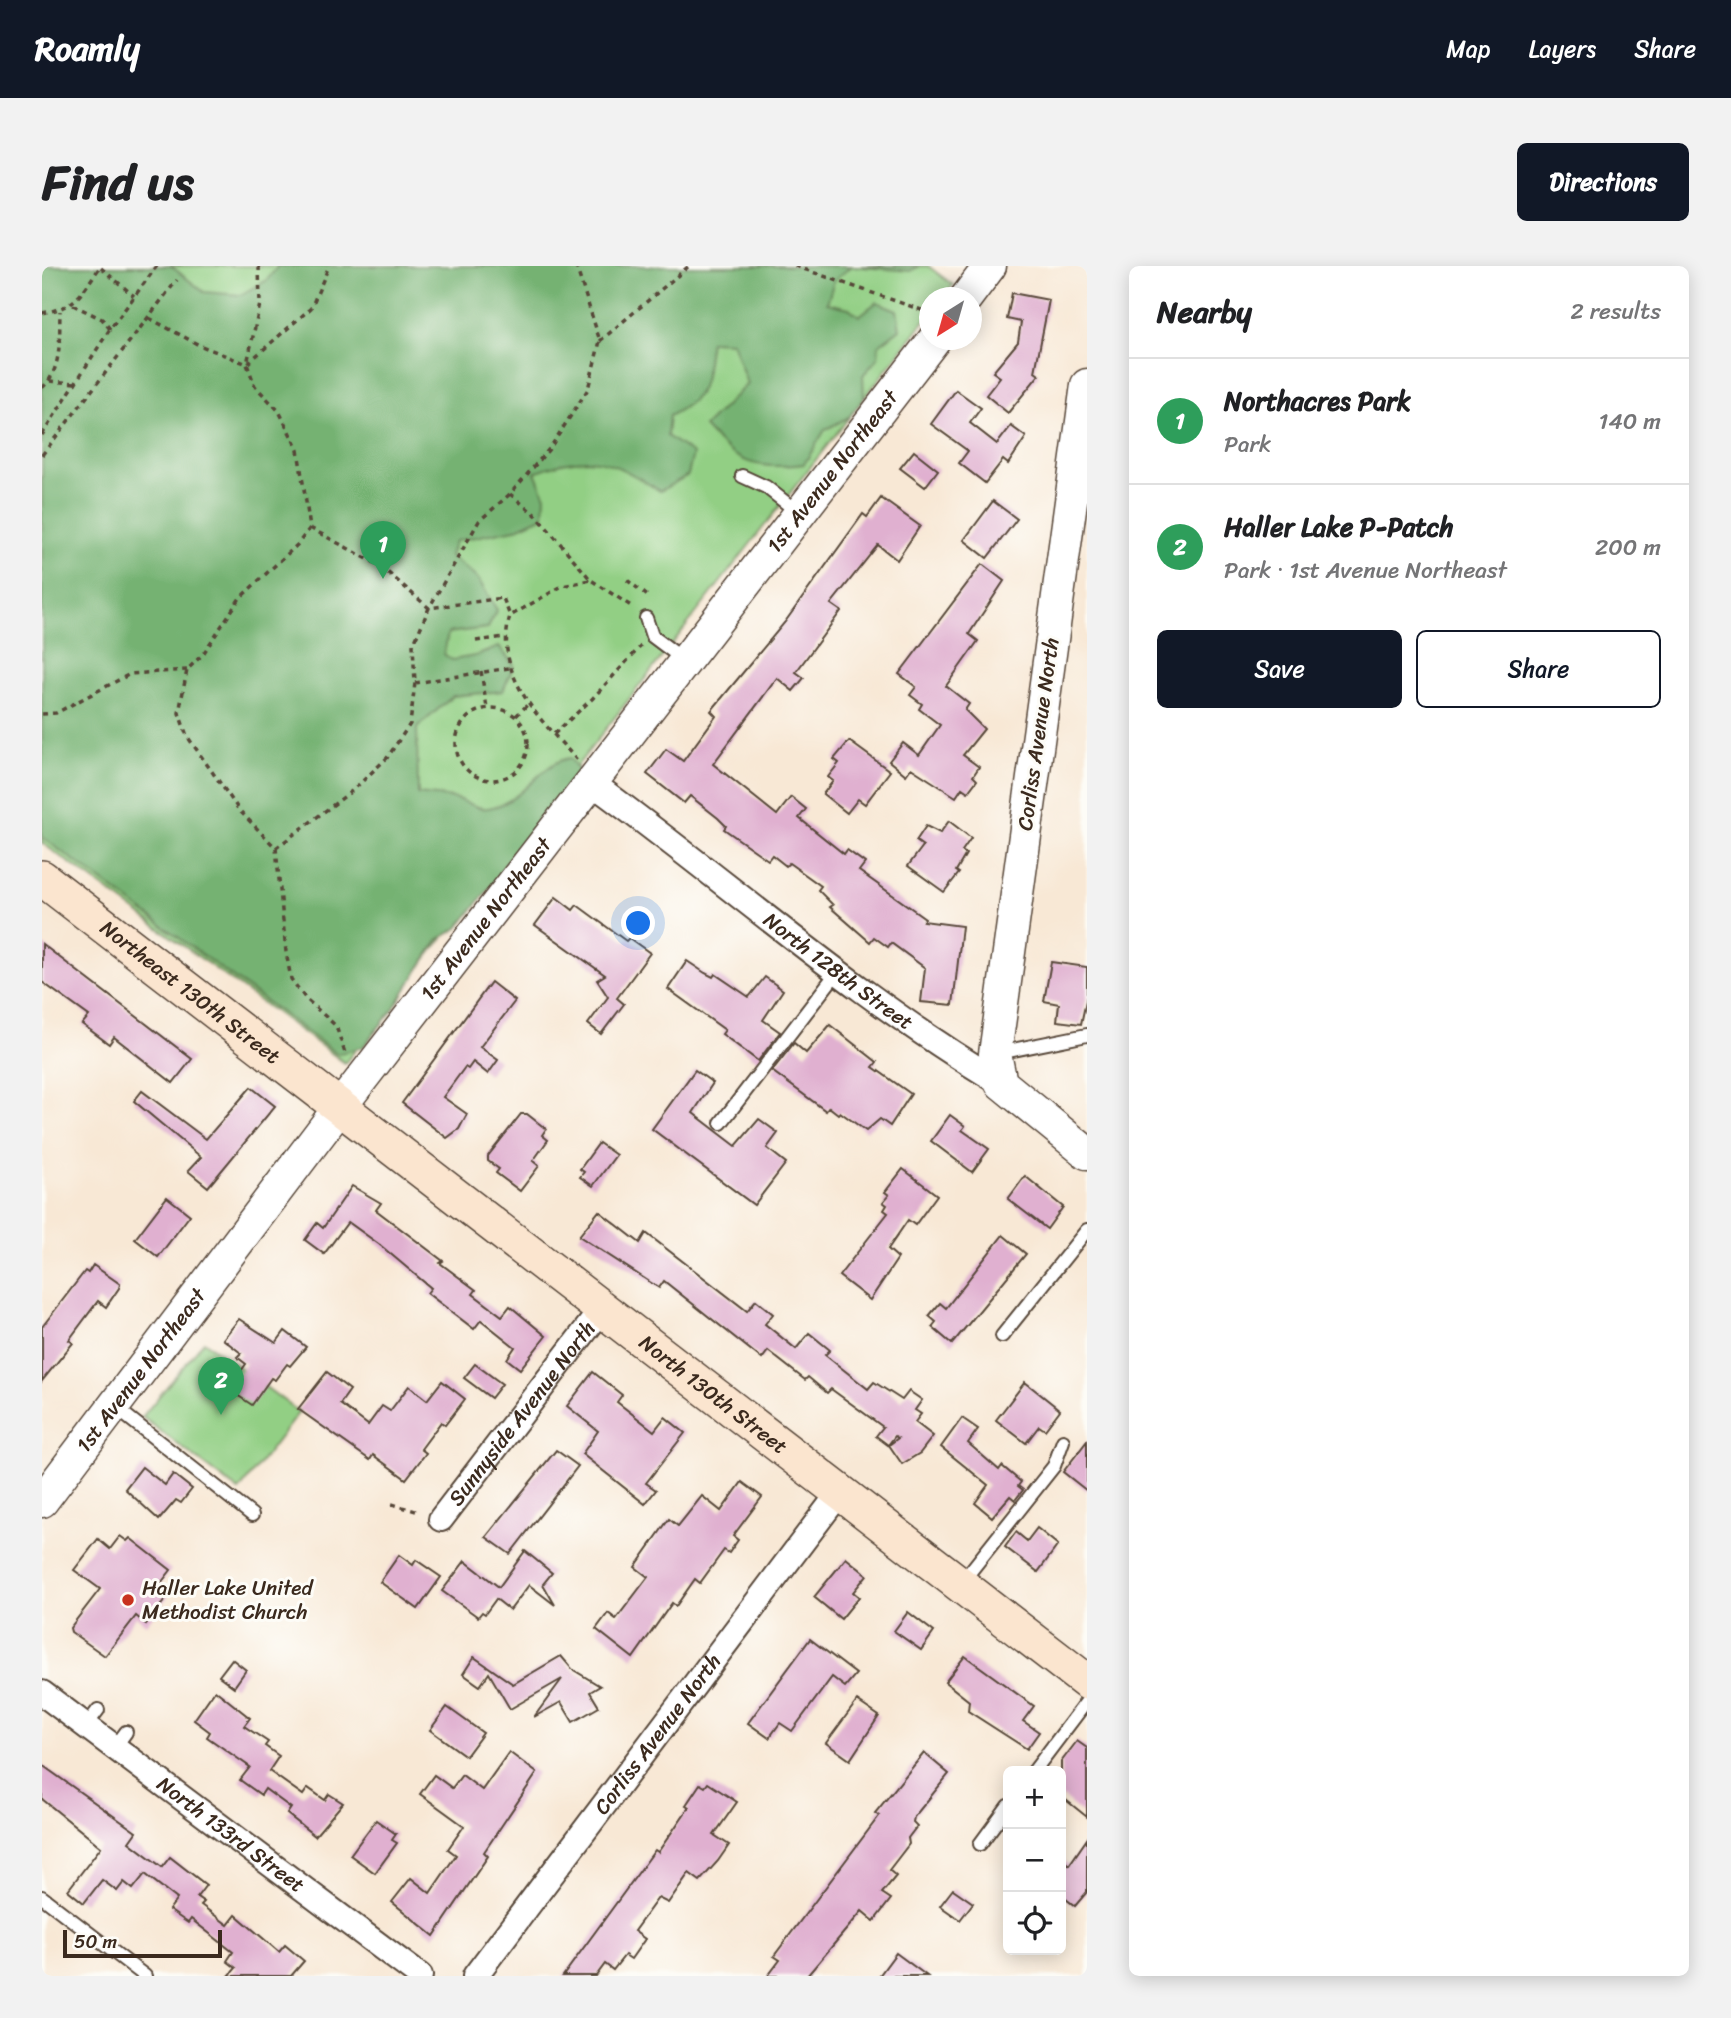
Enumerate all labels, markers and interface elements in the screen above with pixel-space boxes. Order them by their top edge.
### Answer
text: Roamly [35,20,140,78]
text: Map [1446,28,1491,70]
text: Layers [1529,28,1596,70]
text: Share [1634,28,1696,70]
text: Find us [42,139,194,226]
button: Directions [1517,143,1689,221]
text: Nearby [1157,285,1252,339]
north arrow [919,287,982,350]
text: 2 results [1570,291,1661,332]
text: Northacres Park [1224,378,1411,424]
street label: 1st Avenue Northeast [756,380,909,562]
text: 1 [1175,401,1185,442]
text: 140 m [1599,401,1661,442]
text: Park [1224,424,1271,465]
text: Haller Lake P-Patch [1224,504,1453,550]
pin: 1 [360,521,406,579]
text: 2 [1173,527,1187,568]
text: 200 m [1595,527,1661,568]
text: Park · 1st Avenue Northeast [1224,550,1507,591]
button: Save [1157,630,1402,708]
button: Share [1416,630,1661,708]
street label: Corliss Avenue North [1006,635,1070,833]
street label: 1st Avenue Northeast [410,827,563,1009]
street label: North 128th Street [755,902,922,1040]
your location [621,906,655,940]
street label: Northeast 130th Street [91,910,289,1074]
street label: 1st Avenue Northeast [66,1278,217,1461]
street label: Sunnyside Avenue North [438,1312,606,1515]
street label: North 130th Street [630,1325,796,1464]
pin: 2 [198,1357,244,1415]
place label: Haller Lake United Methodist Church [142,1569,314,1631]
marker: Haller Lake United Methodist Church [120,1592,136,1608]
street label: Corliss Avenue North [584,1645,731,1823]
street label: North 133rd Street [148,1766,313,1903]
map controls [1003,1766,1066,1955]
button: + [1003,1766,1066,1829]
button: − [1003,1829,1066,1892]
button: locate [1003,1892,1066,1955]
text: 50 m [74,1925,117,1958]
scale bar [63,1927,222,1959]

